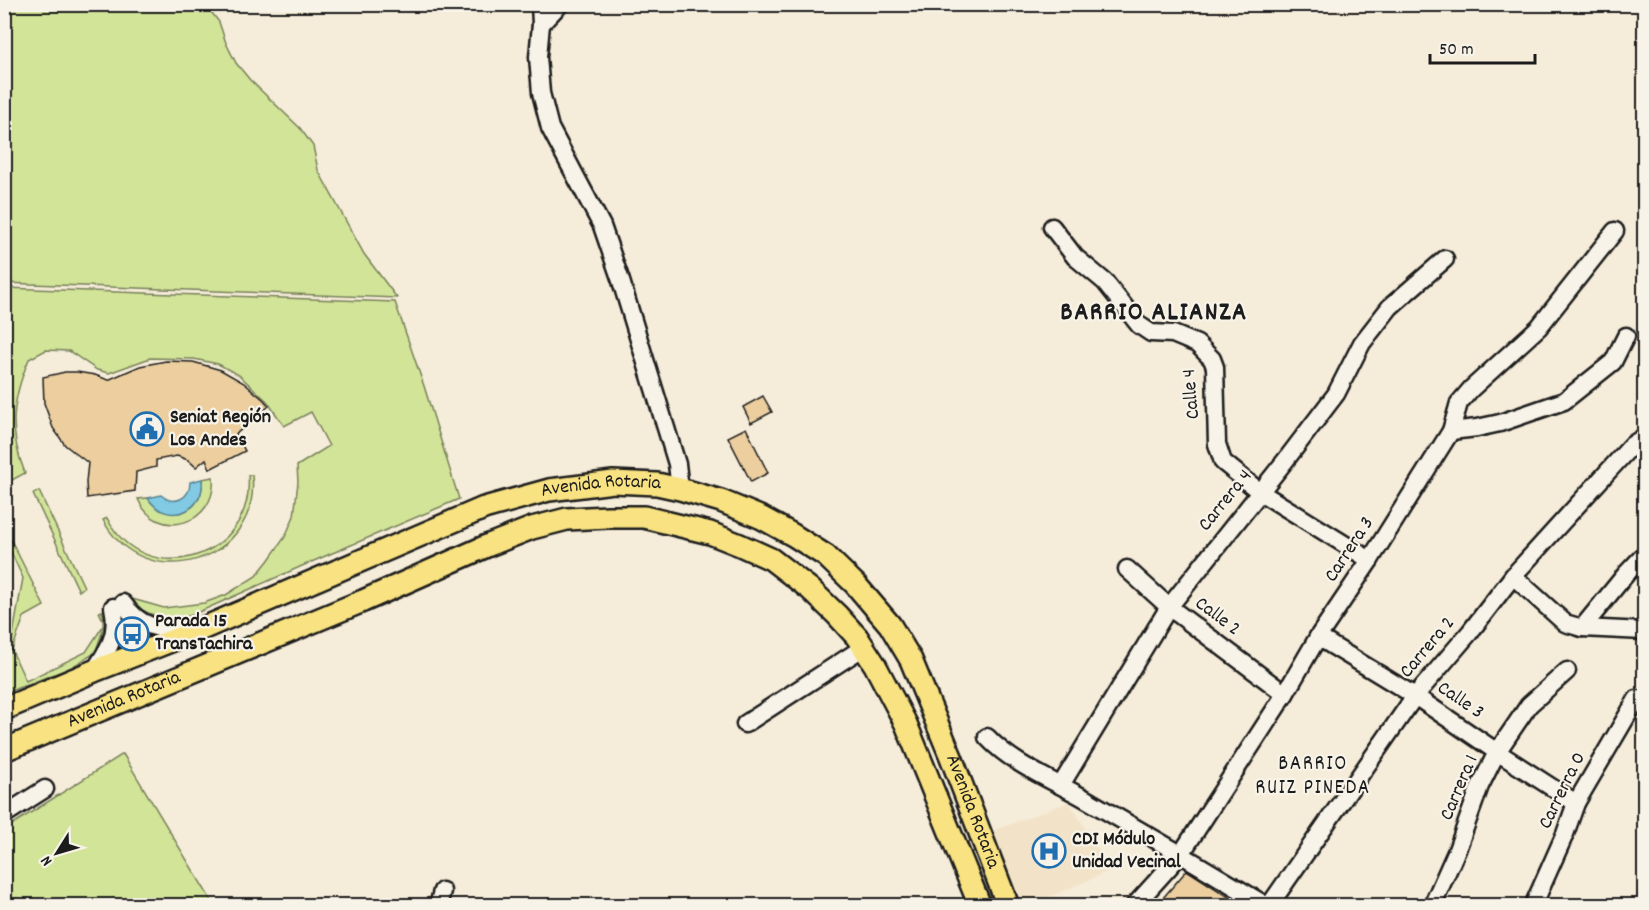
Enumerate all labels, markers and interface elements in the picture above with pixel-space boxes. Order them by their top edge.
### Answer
scale bar [1430,27,1535,65]
text: 50 m [1439,38,1474,63]
district label: BARRIO ALIANZA [1060,295,1248,332]
street label: Calle 4 [1176,368,1208,420]
place label: Seniat Región Los Andes [170,404,271,455]
public building icon: Seniat Región Los Andes [129,411,165,447]
street label: Carrera 4 [1192,464,1260,538]
street label: Avenida Rotaria [538,468,662,506]
street label: Carrera 3 [1318,512,1382,588]
street label: Calle 2 [1188,591,1246,643]
place label: Parada 15 TransTachira [155,608,253,659]
street label: Carrera 2 [1394,611,1462,685]
bus stop icon: Parada 15 TransTachira [114,616,150,652]
street label: Avenida Rotaria [63,664,186,736]
street label: Calle 3 [1431,675,1489,727]
street label: Carrerra 0 [1532,748,1594,834]
street label: Avenida Rotaria [937,750,1007,873]
district label: BARRIO RUIZ PINEDA [1255,750,1371,804]
street label: Carrera 1 [1434,751,1486,825]
north arrow [27,823,87,883]
place label: CDI Módulo Unidad Vecinal [1072,826,1181,877]
hospital icon: CDI Módulo Unidad Vecinal [1031,833,1067,869]
text: N [35,850,59,871]

